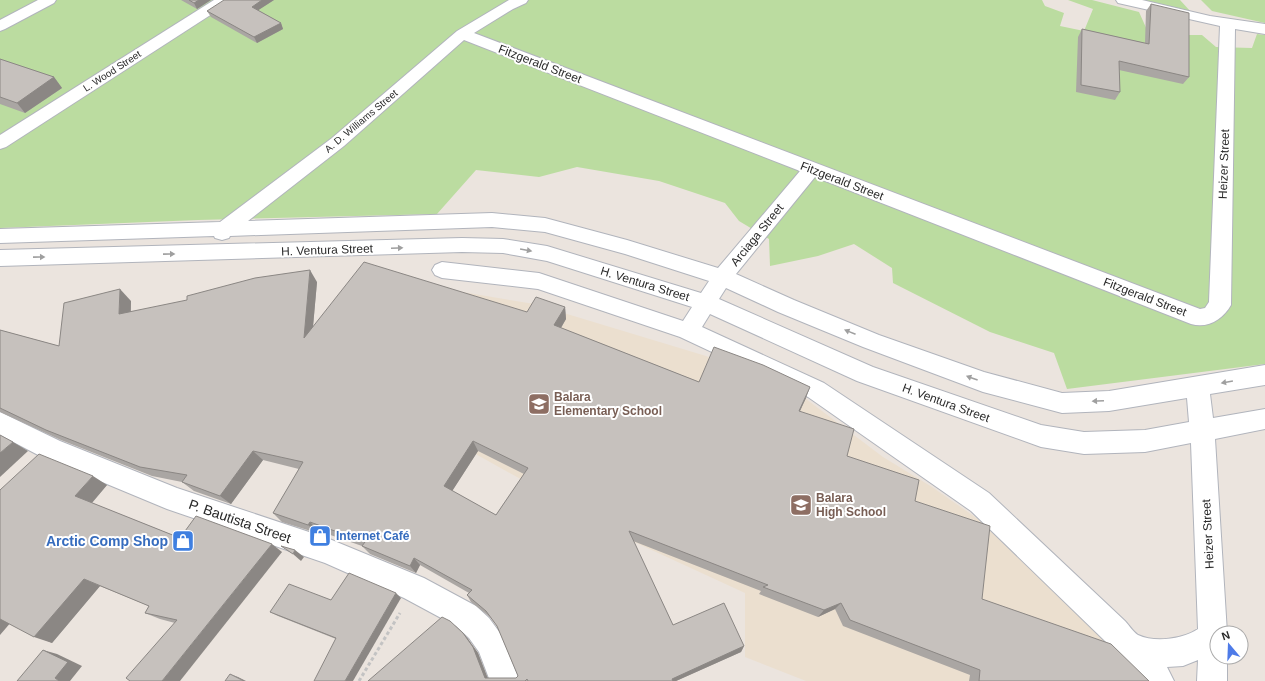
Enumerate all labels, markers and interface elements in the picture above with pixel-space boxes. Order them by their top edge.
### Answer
street label: Fitzgerald Street [496,42,584,87]
street label: L. Wood Street [81,48,143,94]
street label: A. D. Williams Street [322,87,400,155]
street label: Heizer Street [1216,128,1232,199]
street label: Fitzgerald Street [798,159,886,204]
street label: Arciaga Street [728,201,787,269]
street label: H. Ventura Street [281,241,374,259]
one-way arrow [391,244,403,251]
one-way arrow [520,247,533,253]
one-way arrow [163,251,176,257]
one-way arrow [33,254,45,261]
street label: H. Ventura Street [599,264,692,304]
street label: Fitzgerald Street [1101,275,1189,320]
one-way arrow [843,329,855,335]
one-way arrow [965,374,977,380]
one-way arrow [1220,379,1233,385]
street label: H. Ventura Street [900,381,992,426]
place label: Balara Elementary School [554,390,662,418]
school or university icon: Balara Elementary School [526,391,552,417]
one-way arrow [1092,398,1104,405]
place label: Balara High School [816,491,886,519]
school or university icon: Balara High School [788,492,814,518]
street label: P. Bautista Street [187,496,293,546]
street label: Heizer Street [1199,498,1217,569]
shop icon: Internet Café [307,523,333,549]
shop icon: Arctic Comp Shop [170,528,196,554]
place label: Internet Café [336,529,410,543]
place label: Arctic Comp Shop [46,533,168,549]
north arrow [1209,625,1249,665]
text: N [1220,629,1232,643]

